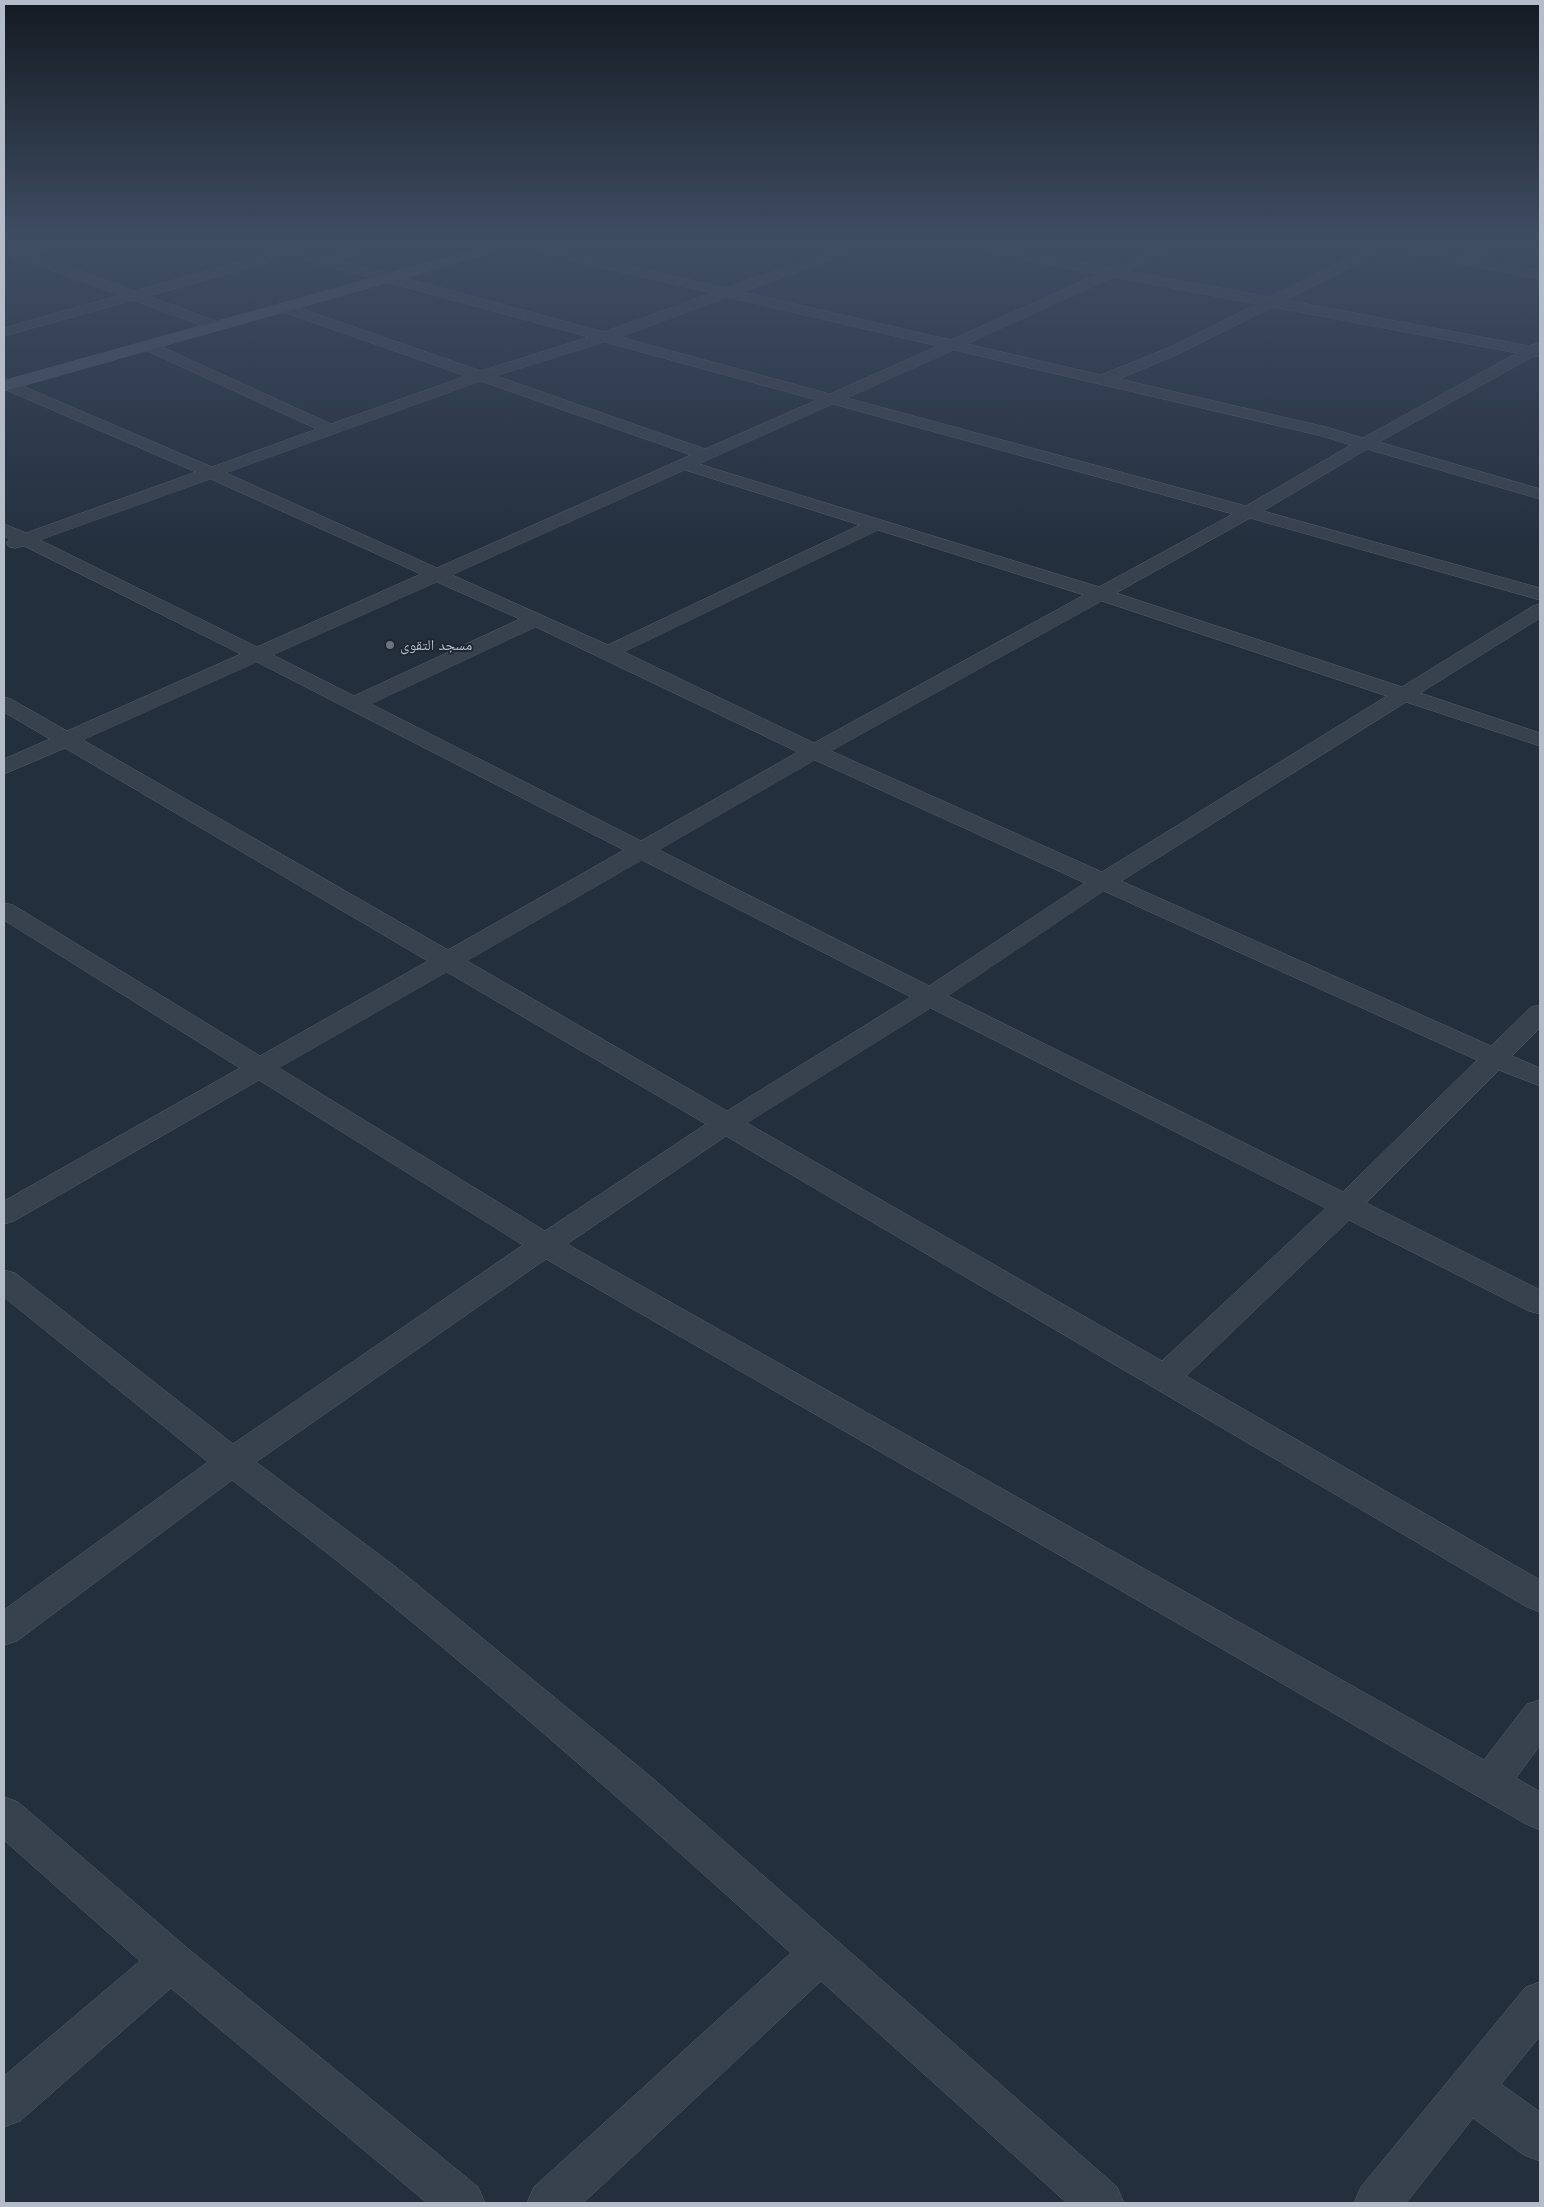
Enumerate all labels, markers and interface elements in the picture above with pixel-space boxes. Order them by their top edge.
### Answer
place label: مسجد التقوى [400,636,472,655]
marker: مسجد التقوى [384,639,396,651]

